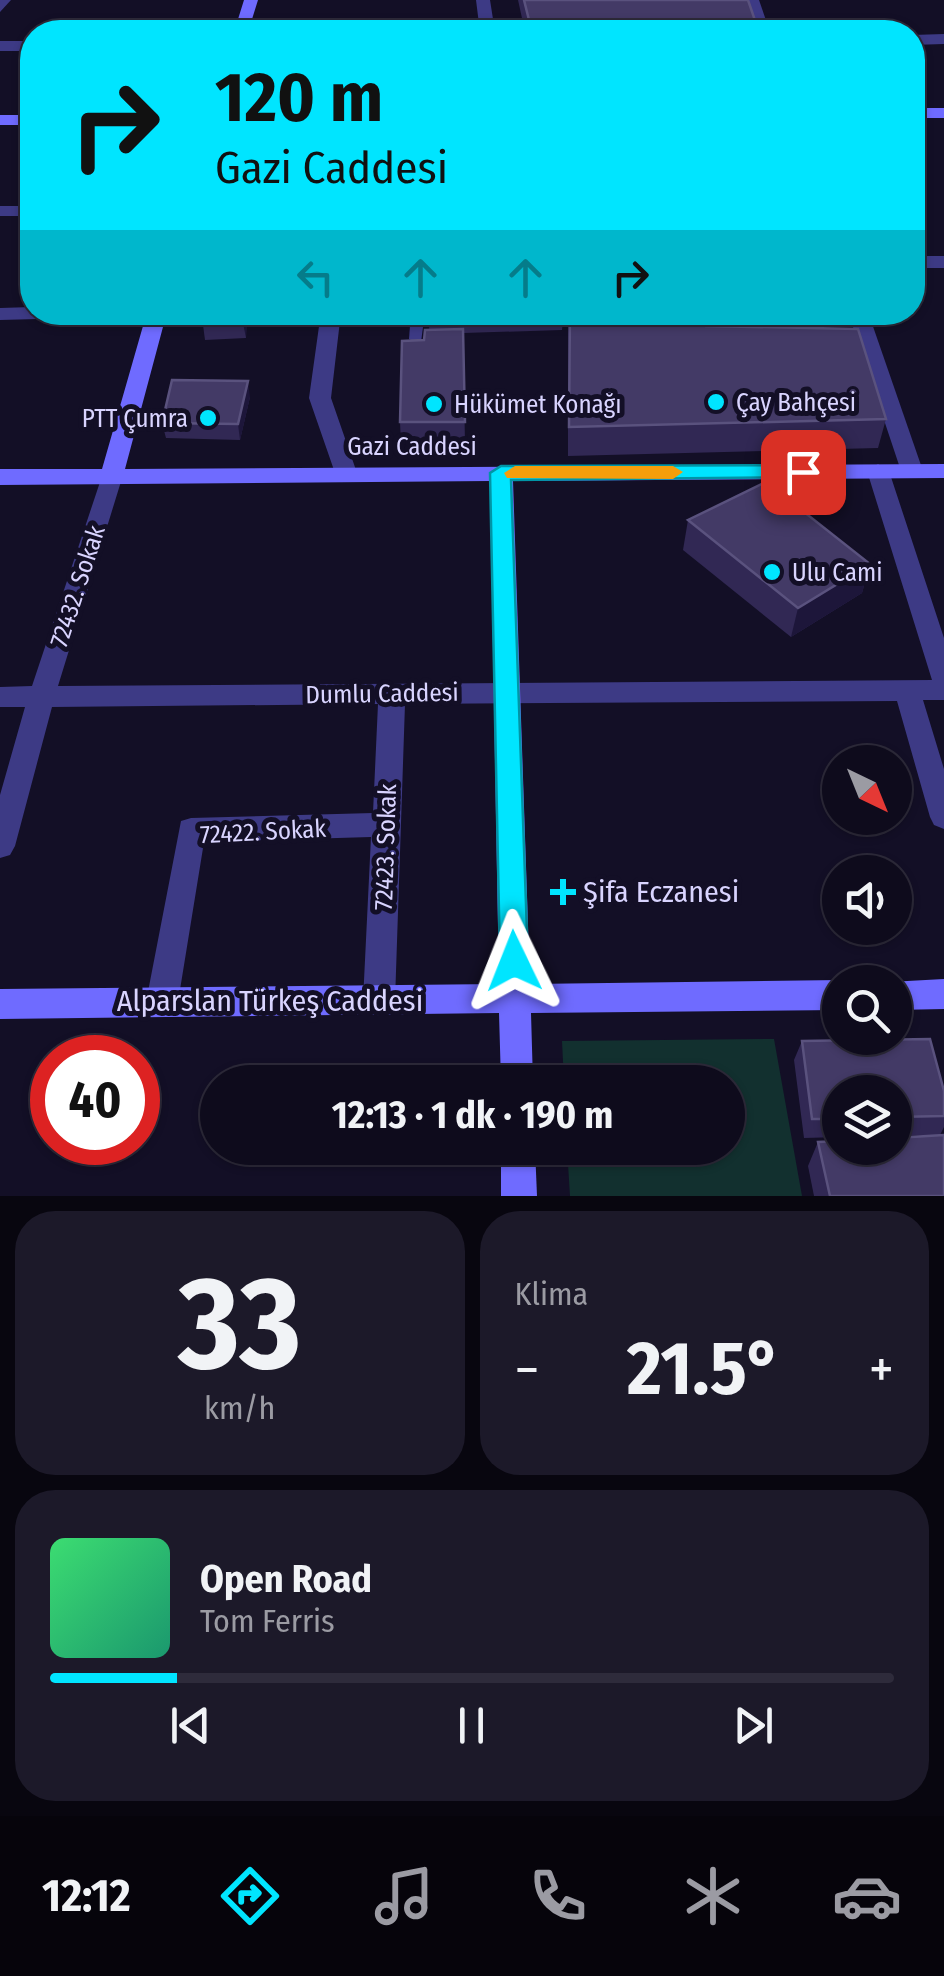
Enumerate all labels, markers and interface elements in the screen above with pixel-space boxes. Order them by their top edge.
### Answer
text: 120 m [215,56,383,140]
icon: right [50,60,180,190]
text: Gazi Caddesi [215,141,448,195]
icon: left [288,250,343,305]
icon: ahead [393,250,448,305]
icon: ahead [498,250,553,305]
icon: right [603,250,658,305]
place label: Çay Bahçesi [736,388,856,418]
place label: Hükümet Konağı [454,390,622,420]
marker: Çay Bahçesi [705,391,727,413]
marker: Hükümet Konağı [423,393,445,415]
place label: PTT Çumra [82,404,188,434]
marker: PTT Çumra [197,407,219,429]
pin [761,430,846,515]
street label: Gazi Caddesi [347,432,477,462]
icon: arrive [776,445,831,500]
street label: 72432. Sokak [44,521,112,651]
place label: Ulu Cami [792,558,882,588]
marker: Ulu Cami [761,561,783,583]
street label: Dumlu Caddesi [305,678,459,710]
north arrow [822,745,912,835]
map controls [822,745,912,1165]
street label: 72423. Sokak [369,783,403,911]
street label: 72422. Sokak [199,814,327,850]
button: sound [822,855,912,945]
place label: Şifa Eczanesi [583,874,739,910]
marker: Şifa Eczanesi [552,881,574,903]
position arrow [462,909,566,1013]
button: search [822,965,912,1055]
street label: Alparslan Türkeş Caddesi [117,983,423,1019]
speed limit sign: 40 [30,1035,160,1165]
button: layers [822,1075,912,1165]
text: 12:13 · 1 dk · 190 m [332,1092,613,1138]
text: 33 [178,1246,301,1402]
text: Klima [515,1275,588,1313]
text: 21.5° [627,1324,781,1414]
text: − [515,1337,539,1403]
text: + [869,1337,894,1403]
text: km/h [204,1389,275,1427]
text: Open Road [200,1556,372,1602]
text: Tom Ferris [200,1602,335,1640]
icon: previous [163,1698,218,1753]
icon: pause [444,1698,499,1753]
icon: next [726,1698,781,1753]
icon: directions [215,1861,285,1931]
icon: music [369,1861,439,1931]
icon: phone [523,1861,593,1931]
icon: climate [678,1861,748,1931]
icon: car [832,1861,902,1931]
text: 12:12 [42,1869,131,1923]

